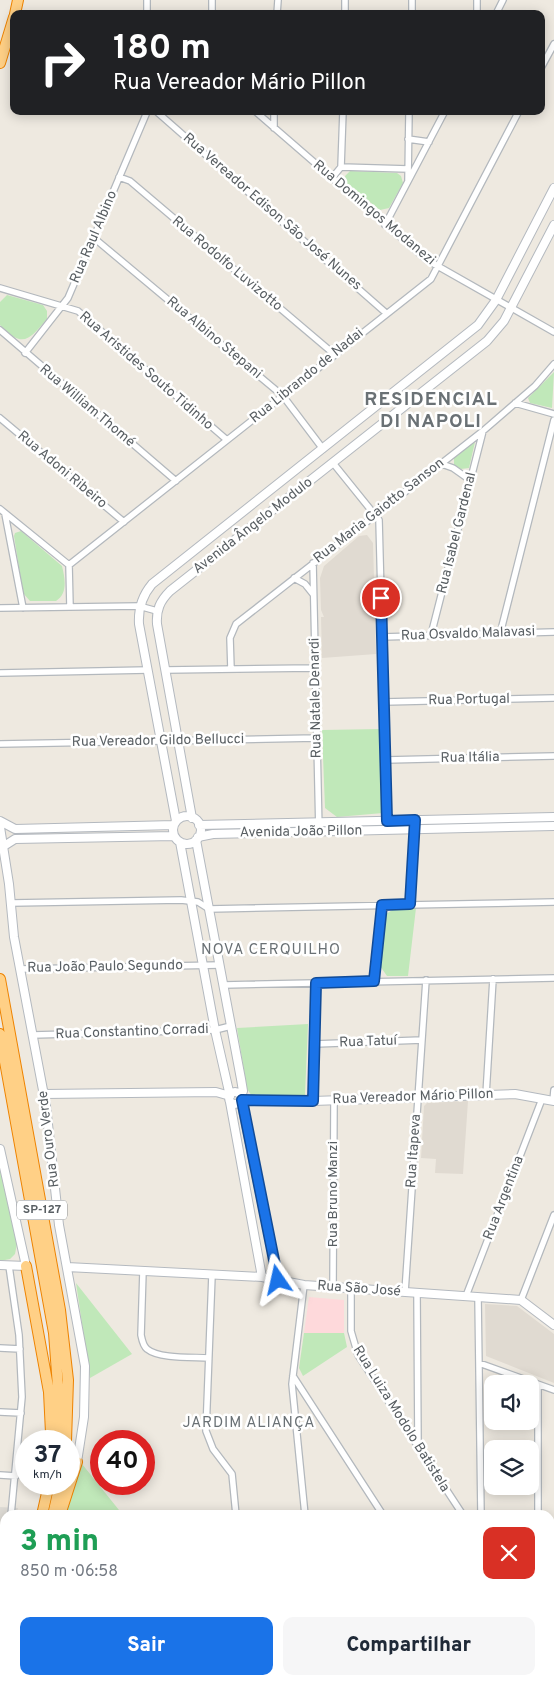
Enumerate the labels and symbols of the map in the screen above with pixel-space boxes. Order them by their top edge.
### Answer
street label: Rua Vereador Edison São José Nunes [179,130,365,294]
street label: Rua Domingos Modanezi [309,157,439,269]
street label: Rua Raul Albino [67,188,121,286]
street label: Rua Rodolfo Luvizotto [168,213,286,315]
street label: Rua Albino Stepani [163,293,265,383]
street label: Rua Aristides Souto Tidinho [75,308,217,434]
street label: Rua Librando de Nadai [247,325,367,427]
street label: Rua William Thomé [36,361,138,451]
district label: RESIDENCIAL DI NAPOLI [364,388,498,434]
street label: Rua Adoni Ribeiro [14,428,110,513]
street label: Rua Maria Gaiotto Sanson [310,455,448,567]
street label: Rua Isabel Gardenal [434,470,480,596]
street label: Avenida Ângelo Modulo [189,473,316,578]
pin [360,577,402,619]
street label: Rua Osvaldo Malavasi [401,623,535,645]
street label: Rua Natale Denardi [306,638,326,758]
street label: Rua Portugal [428,691,510,709]
street label: Rua Vereador Gildo Bellucci [72,731,244,751]
street label: Rua Itália [440,749,500,767]
street label: Avenida João Pillon [239,822,363,842]
district label: NOVA CERQUILHO [201,941,341,960]
street label: Rua João Paulo Segundo [27,957,183,977]
street label: Rua Constantino Corradi [55,1021,209,1043]
street label: Rua Tatuí [339,1032,399,1052]
street label: Rua Vereador Mário Pillon [332,1086,494,1108]
street label: Rua Ouro Verde [35,1090,63,1188]
street label: Rua Itapeva [403,1113,425,1189]
street label: Rua Bruno Manzi [325,1141,342,1247]
street label: Rua Argentina [480,1153,528,1243]
road number: SP-127 [17,1200,67,1220]
position arrow [251,1253,303,1305]
street label: Rua São José [317,1278,401,1300]
street label: Rua Luiza Modolo Batistela [349,1343,453,1495]
district label: JARDIM ALIANÇA [182,1414,316,1433]
speed limit sign: 40 [90,1430,155,1495]

